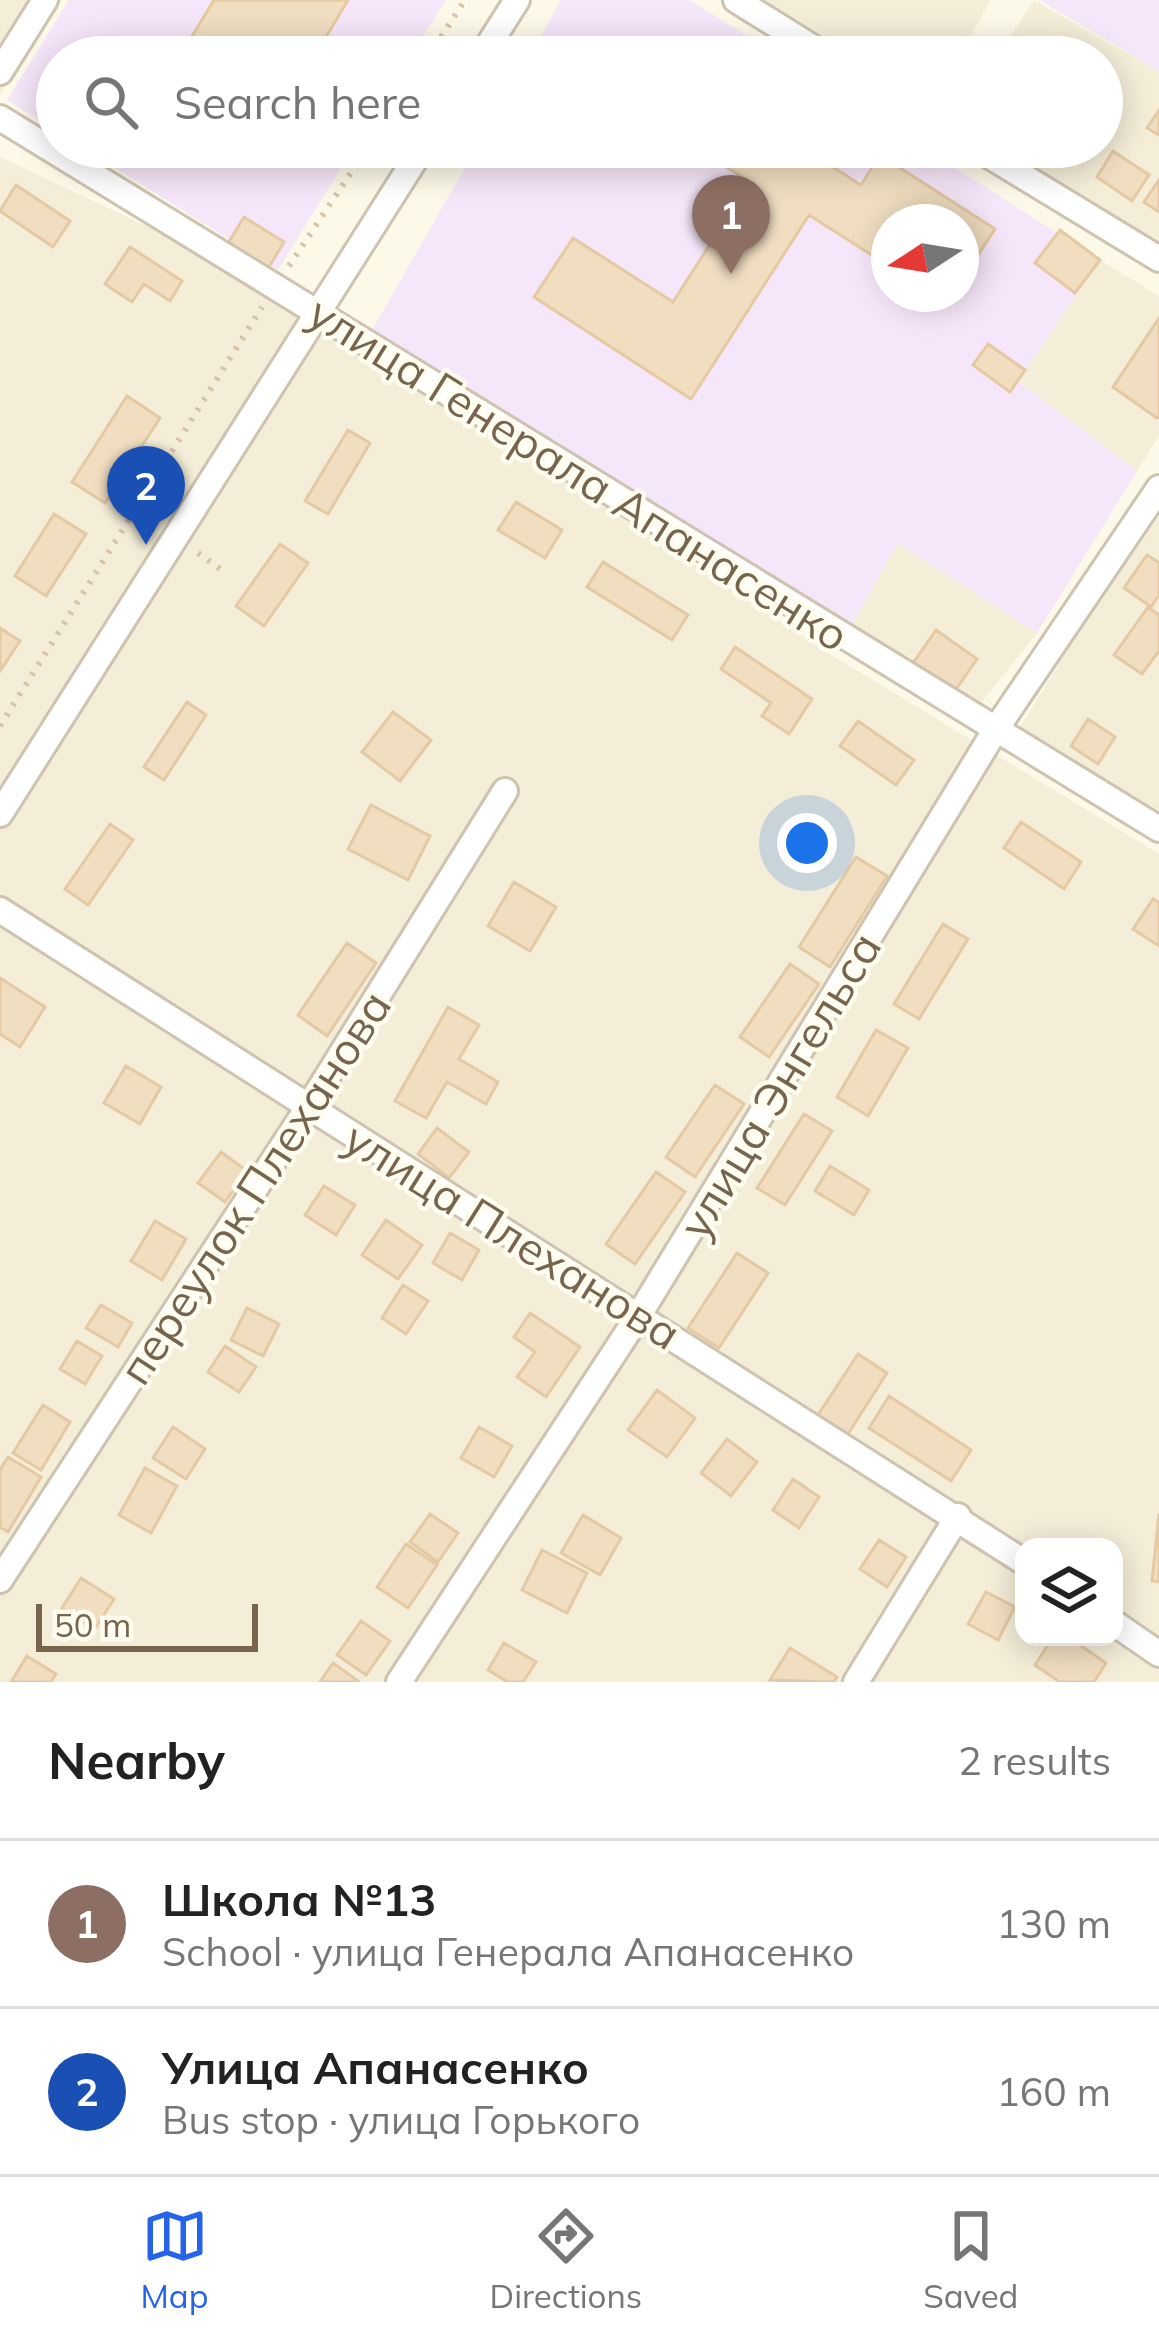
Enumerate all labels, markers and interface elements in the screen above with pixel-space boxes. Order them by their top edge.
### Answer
search box [36,36,1123,168]
icon: search [78,69,144,135]
text: Search here [174,74,421,130]
pin: 1 [692,175,770,274]
north arrow [871,204,979,312]
street label: улица Генерала Апанасенко [299,283,859,663]
pin: 2 [107,446,185,545]
your location [777,813,837,873]
street label: улица Энгельса [666,922,892,1248]
street label: переулок Плеханова [106,980,402,1394]
street label: улица Плеханова [335,1109,691,1361]
map controls [1015,1538,1123,1646]
button: layers [1015,1538,1123,1646]
scale bar [36,1598,258,1651]
text: 50 m [54,1604,131,1645]
text: Nearby [48,1728,225,1792]
text: 2 results [958,1736,1111,1785]
text: Школа №13 [162,1871,436,1927]
text: 1 [75,1899,99,1948]
text: 130 m [996,1899,1111,1948]
text: School · улица Генерала Апанасенко [162,1927,855,1976]
text: Улица Апанасенко [162,2039,589,2095]
text: 2 [75,2067,99,2116]
text: 160 m [996,2067,1111,2116]
text: Bus stop · улица Горького [162,2095,641,2144]
tab: Map [141,2203,208,2316]
tab: Directions [490,2203,642,2316]
tab: Saved [923,2203,1018,2316]

